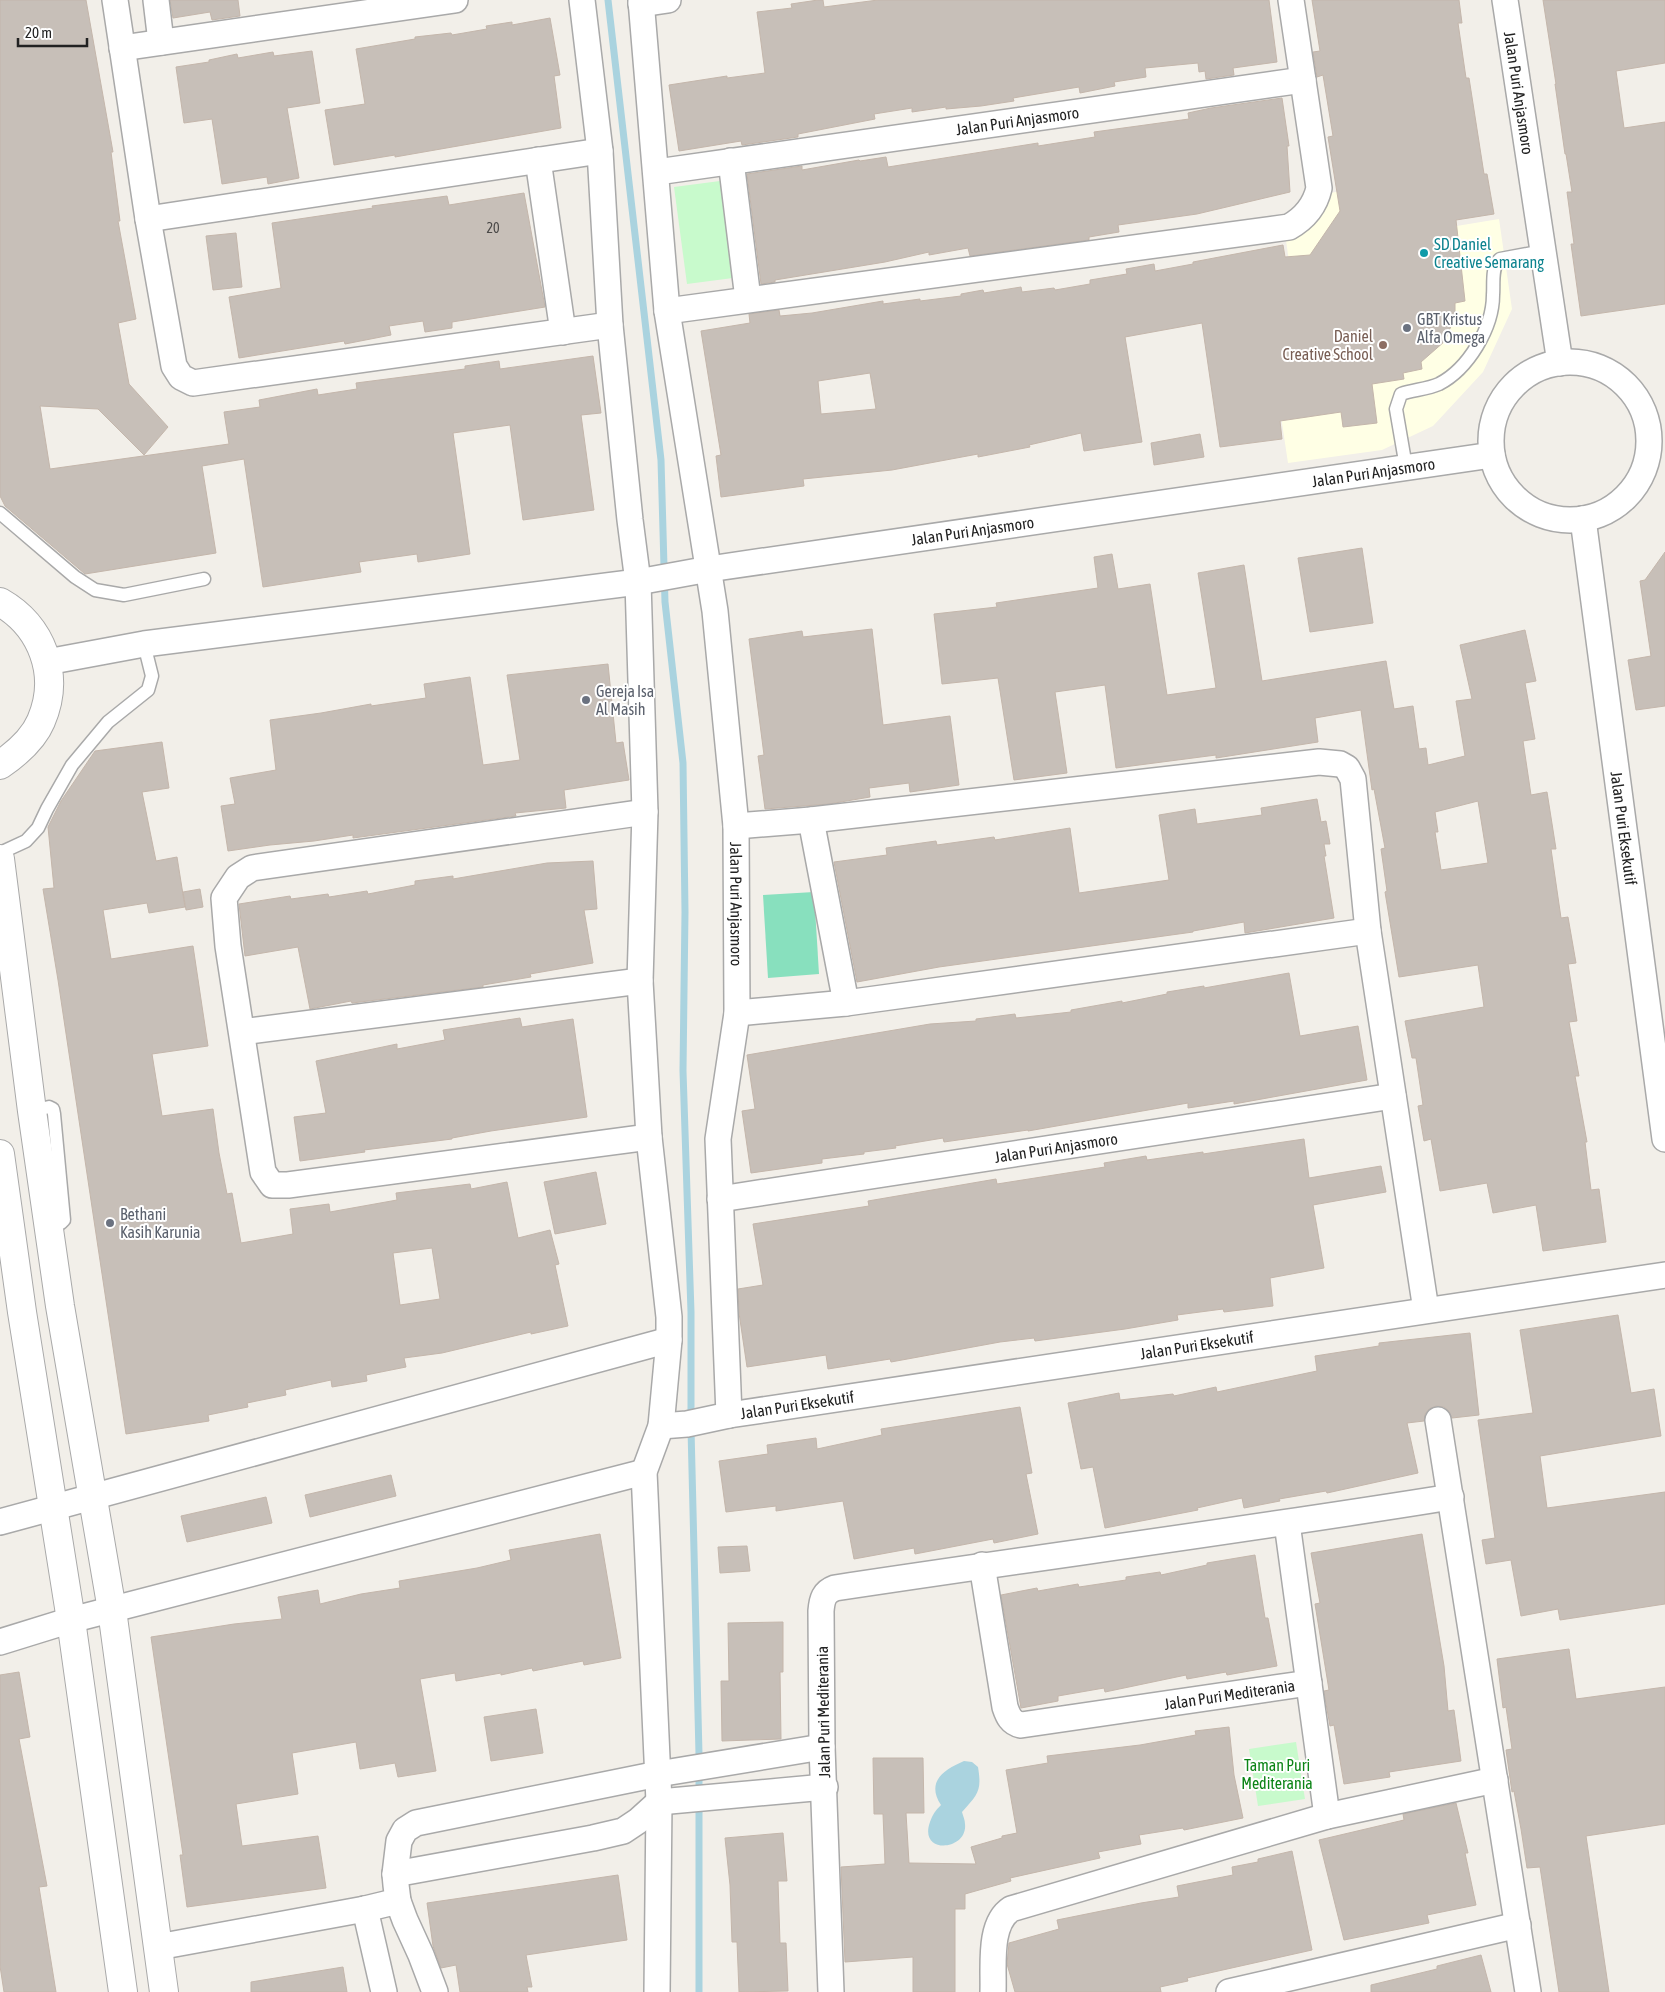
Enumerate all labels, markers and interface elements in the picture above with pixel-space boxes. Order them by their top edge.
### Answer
scale bar [18,15,86,47]
text: 20 m [25,24,52,41]
street label: Jalan Puri Anjasmoro [1501,30,1537,156]
street label: Jalan Puri Anjasmoro [955,103,1080,138]
house number: 20 [486,220,500,236]
place label: SD Daniel Creative Semarang [1434,235,1544,272]
marker: SD Daniel Creative Semarang [1418,247,1430,259]
place label: GBT Kristus Alfa Omega [1417,310,1485,347]
marker: GBT Kristus Alfa Omega [1401,322,1413,334]
place label: Daniel Creative School [1283,327,1374,363]
marker: Daniel Creative School [1377,339,1389,351]
street label: Jalan Puri Anjasmoro [1311,454,1436,490]
street label: Jalan Puri Anjasmoro [910,513,1035,548]
place label: Gereja Isa Al Masih [596,682,654,718]
marker: Gereja Isa Al Masih [580,694,592,706]
street label: Jalan Puri Eksekutif [1607,770,1640,887]
street label: Jalan Puri Anjasmoro [726,842,746,966]
street label: Jalan Puri Anjasmoro [993,1129,1119,1166]
place label: Bethani Kasih Karunia [120,1205,201,1241]
marker: Bethani Kasih Karunia [104,1217,116,1229]
street label: Jalan Puri Eksekutif [1139,1328,1255,1362]
street label: Jalan Puri Eksekutif [739,1387,856,1422]
street label: Jalan Puri Mediterania [813,1646,833,1778]
street label: Jalan Puri Mediterania [1163,1676,1296,1713]
park label: Taman Puri Mediterania [1241,1756,1313,1792]

